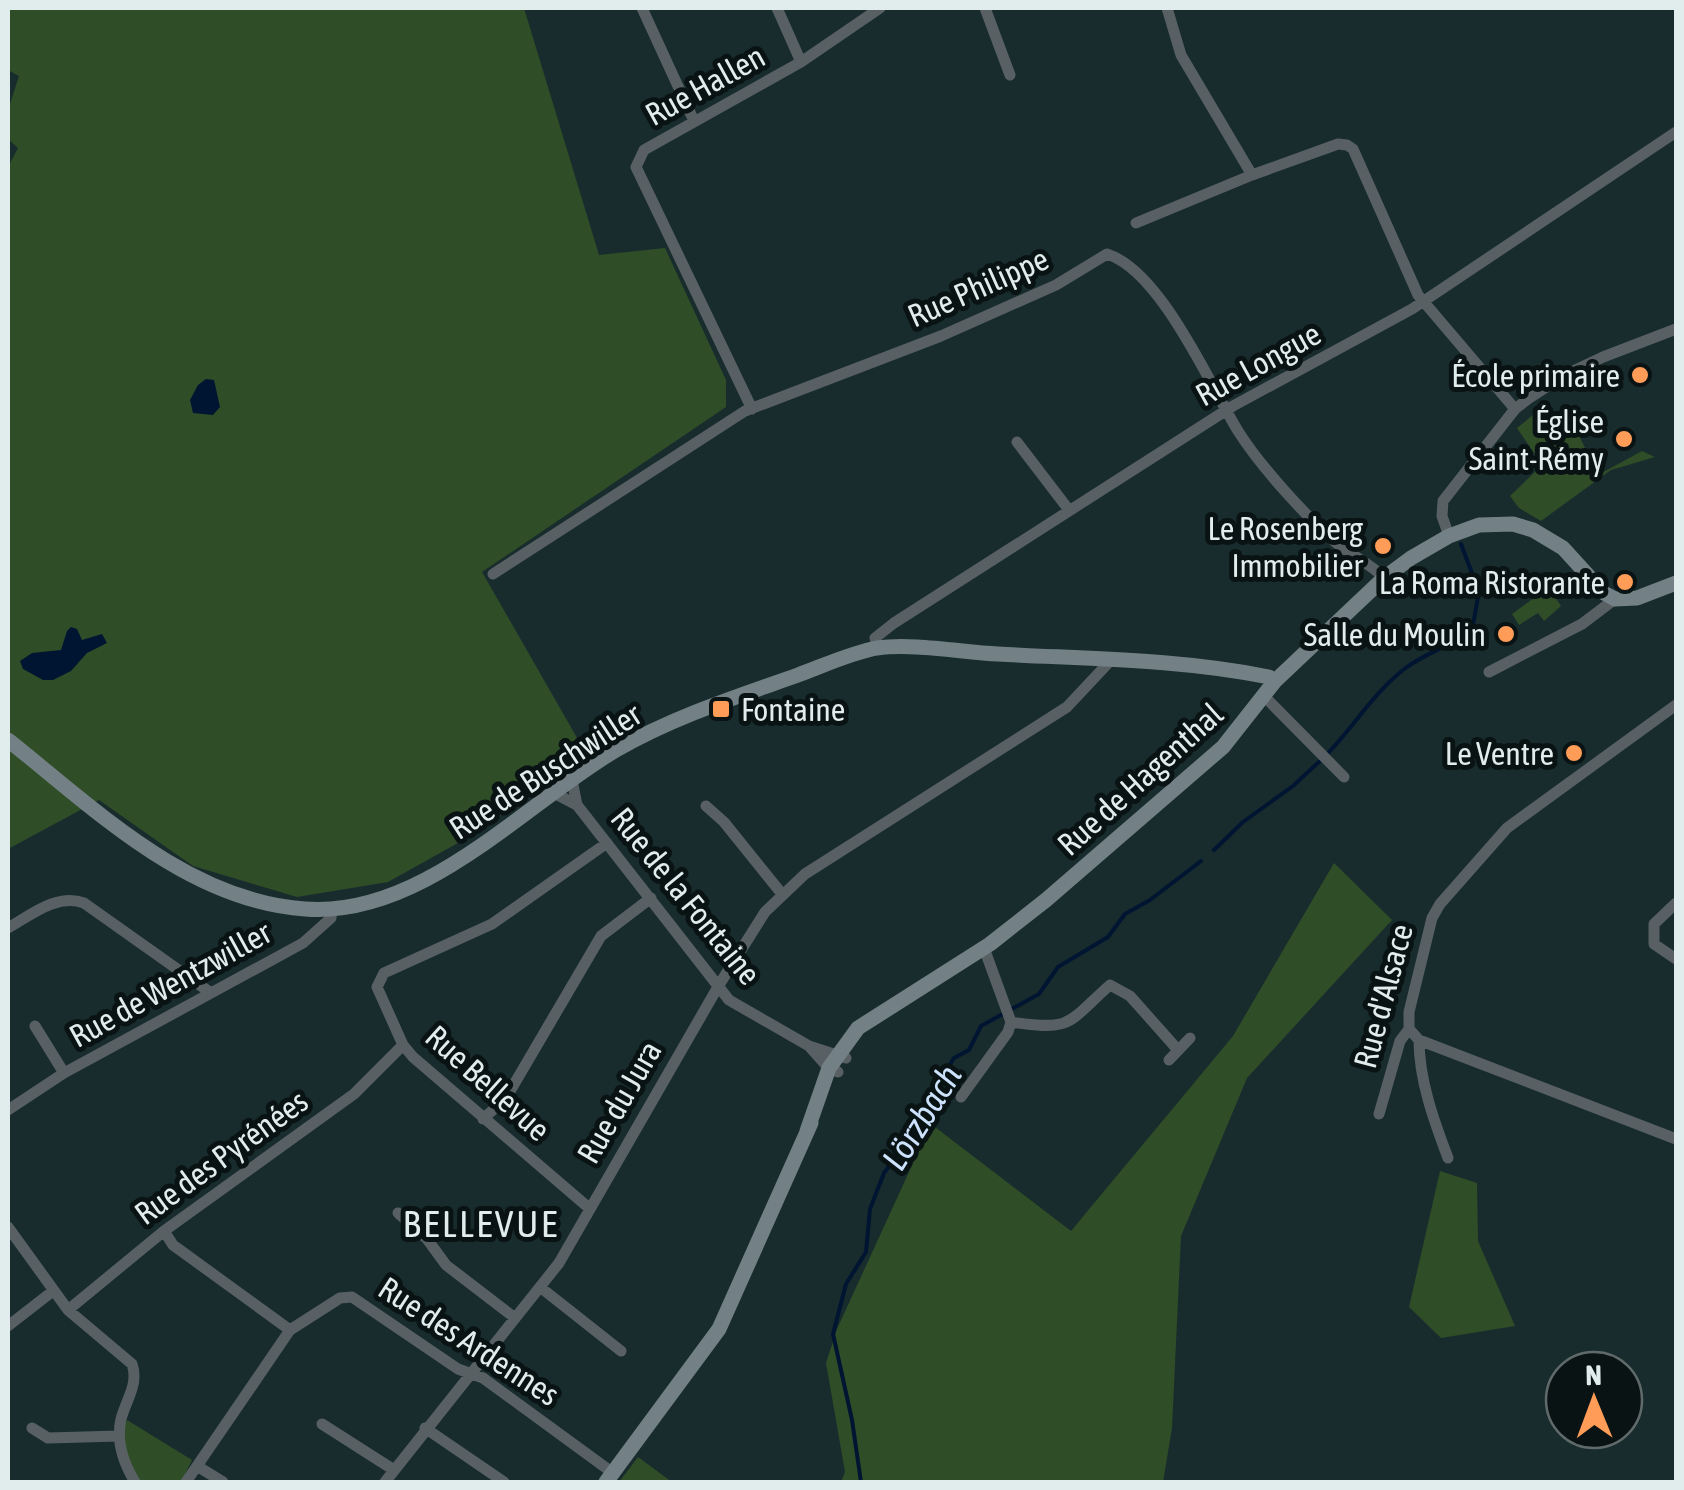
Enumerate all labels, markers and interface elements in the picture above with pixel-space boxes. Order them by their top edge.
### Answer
street label: Rue Hallen [639,37,771,133]
street label: Rue Philippe [902,240,1054,334]
street label: Rue Longue [1189,315,1327,413]
place label: École primaire [1451,357,1620,394]
marker: École primaire [1629,364,1651,386]
place label: Église Saint-Rémy [1469,403,1604,477]
marker: Église Saint-Rémy [1613,428,1635,450]
place label: Le Rosenberg Immobilier [1207,510,1364,584]
marker: Le Rosenberg Immobilier [1372,535,1394,557]
place label: La Roma Ristorante [1379,564,1605,601]
marker: La Roma Ristorante [1614,571,1636,593]
place label: Salle du Moulin [1304,616,1486,653]
marker: Salle du Moulin [1495,623,1517,645]
place label: Fontaine [741,691,845,728]
street label: Rue de Buschwiller [442,695,648,847]
street label: Rue de Hagenthal [1050,695,1230,863]
marker: Fontaine [710,698,732,720]
place label: Le Ventre [1445,735,1554,772]
marker: Le Ventre [1563,742,1585,764]
street label: Rue de la Fontaine [603,800,769,992]
street label: Rue de Wentzwiller [63,913,278,1055]
street label: Rue d'Alsace [1346,920,1420,1072]
street label: Rue Bellevue [418,1018,558,1148]
street label: Rue du Jura [569,1034,669,1170]
water label: Lörzbach [873,1057,969,1177]
street label: Rue des Pyrénées [127,1082,315,1232]
district label: BELLEVUE [402,1202,560,1245]
street label: Rue des Ardennes [372,1269,566,1413]
north arrow [1544,1350,1644,1450]
text: N [1585,1359,1602,1391]

